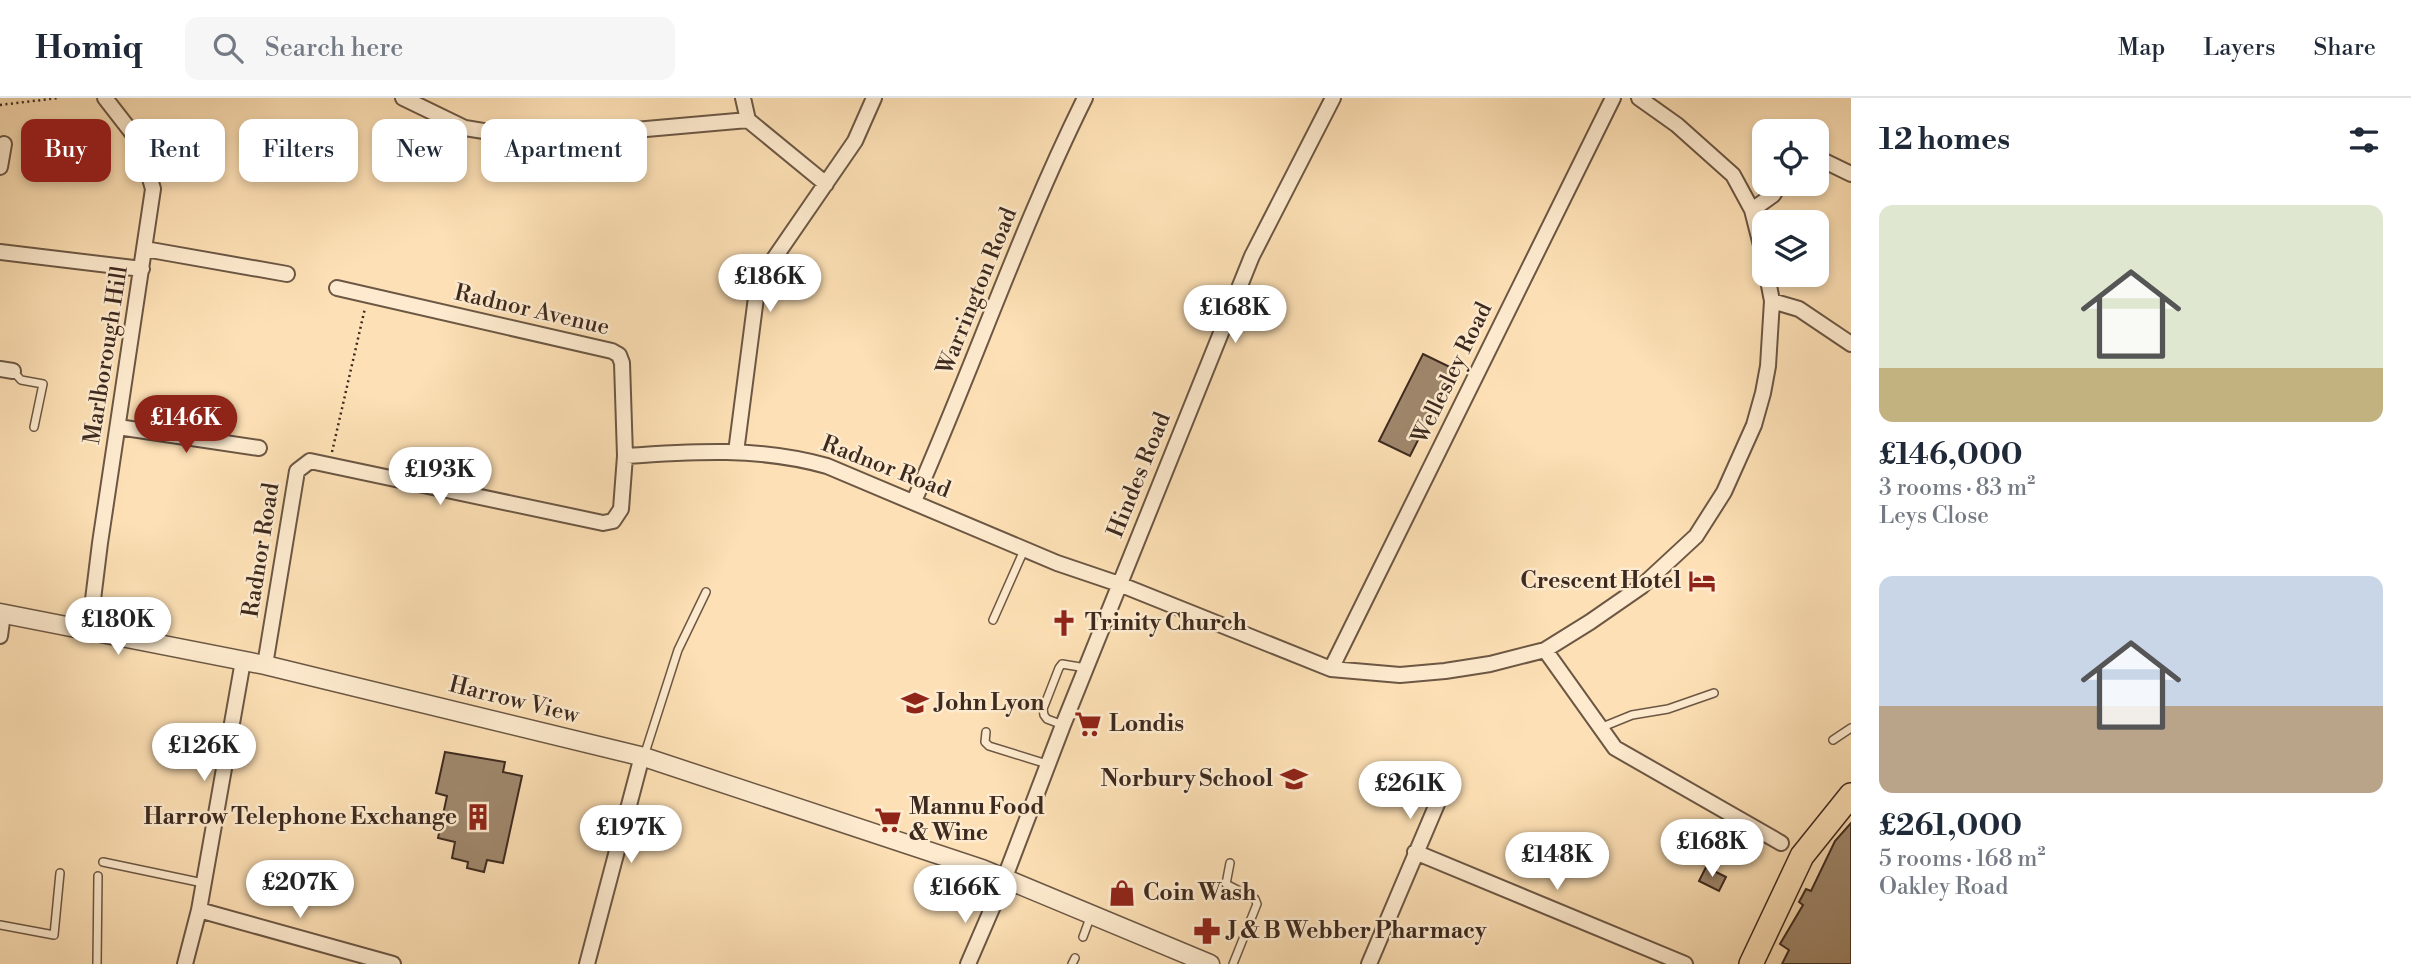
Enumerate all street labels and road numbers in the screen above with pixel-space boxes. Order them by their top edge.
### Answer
street label: Warrington Road [930,203,1023,380]
street label: Marlborough Hill [78,264,134,446]
street label: Radnor Avenue [452,279,612,341]
street label: Wellesley Road [1405,298,1498,449]
street label: Hindes Road [1101,408,1177,542]
street label: Radnor Road [818,430,954,504]
street label: Radnor Road [237,481,285,619]
street label: Harrow View [446,670,583,730]

